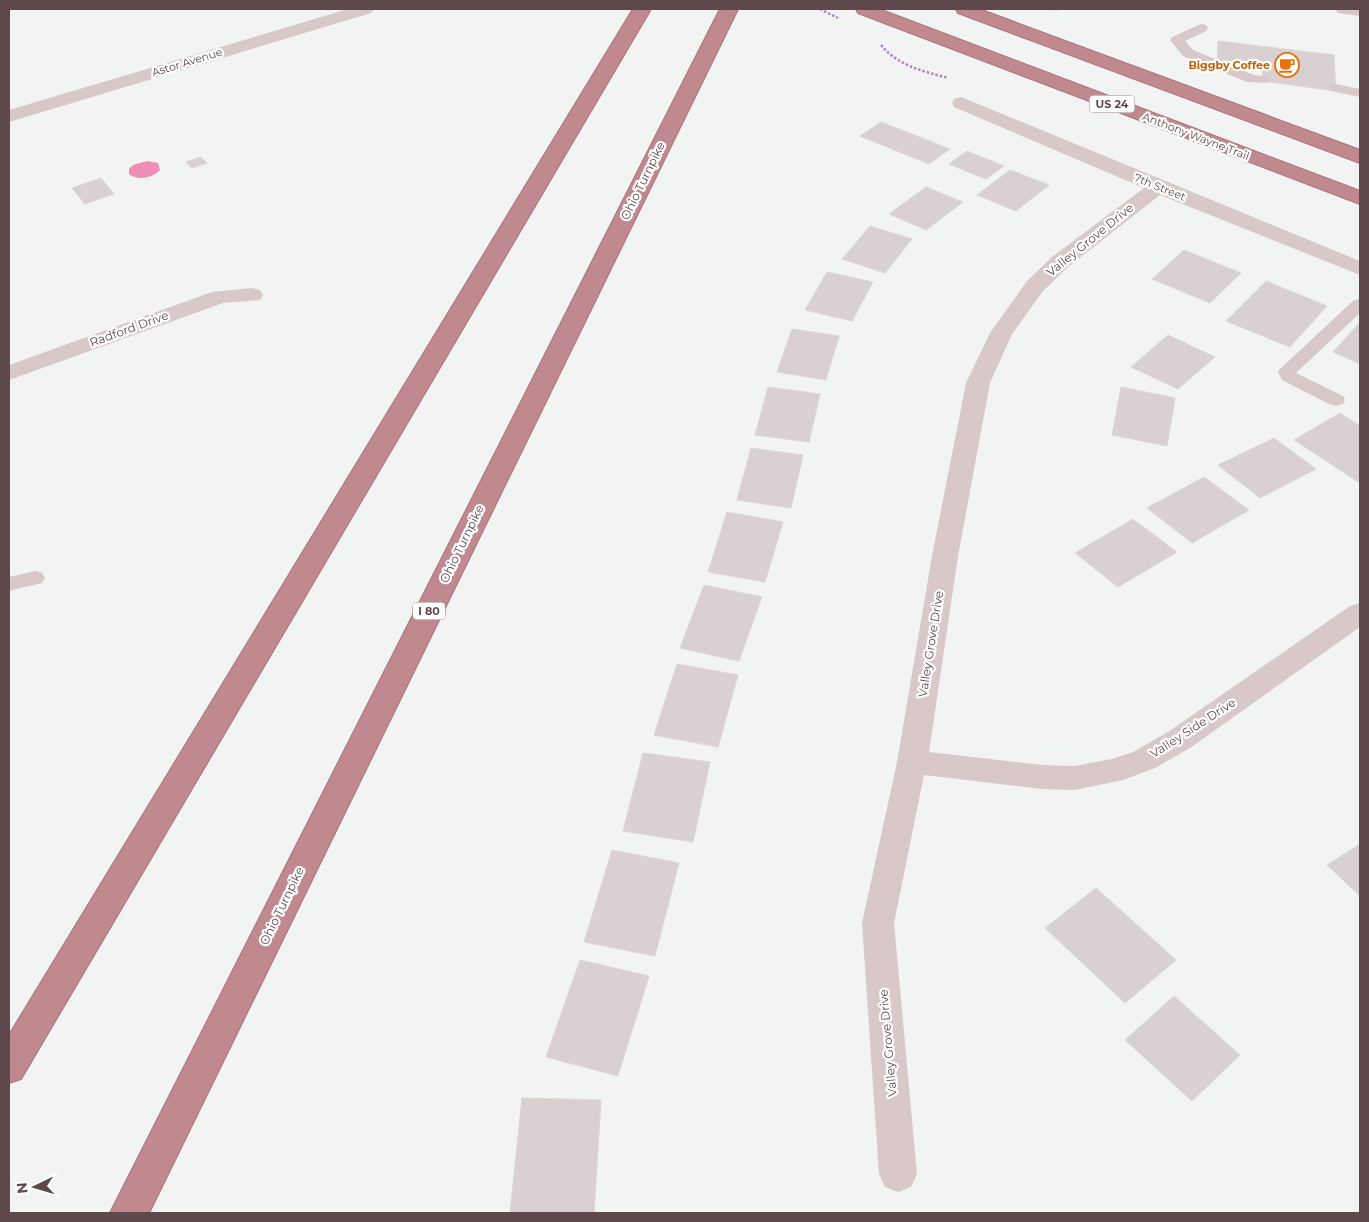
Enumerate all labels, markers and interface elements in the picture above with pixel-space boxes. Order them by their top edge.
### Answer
street label: Astor Avenue [150,45,224,79]
cafe icon: Biggby Coffee [1274,52,1300,78]
place label: Biggby Coffee [1188,58,1270,72]
road number: US 24 [1090,96,1134,112]
street label: Anthony Wayne Trail [1140,109,1252,163]
street label: Ohio Turnpike [617,139,668,222]
street label: 7th Street [1132,170,1188,204]
street label: Valley Grove Drive [1043,200,1136,279]
street label: Radford Drive [87,307,170,350]
street label: Ohio Turnpike [436,502,487,585]
street label: Valley Grove Drive [915,590,946,698]
road number: I 80 [413,602,445,620]
street label: Valley Side Drive [1147,694,1238,761]
street label: Ohio Turnpike [256,864,307,947]
street label: Valley Grove Drive [875,989,900,1097]
north arrow [10,1162,60,1212]
text: N [13,1182,32,1195]

